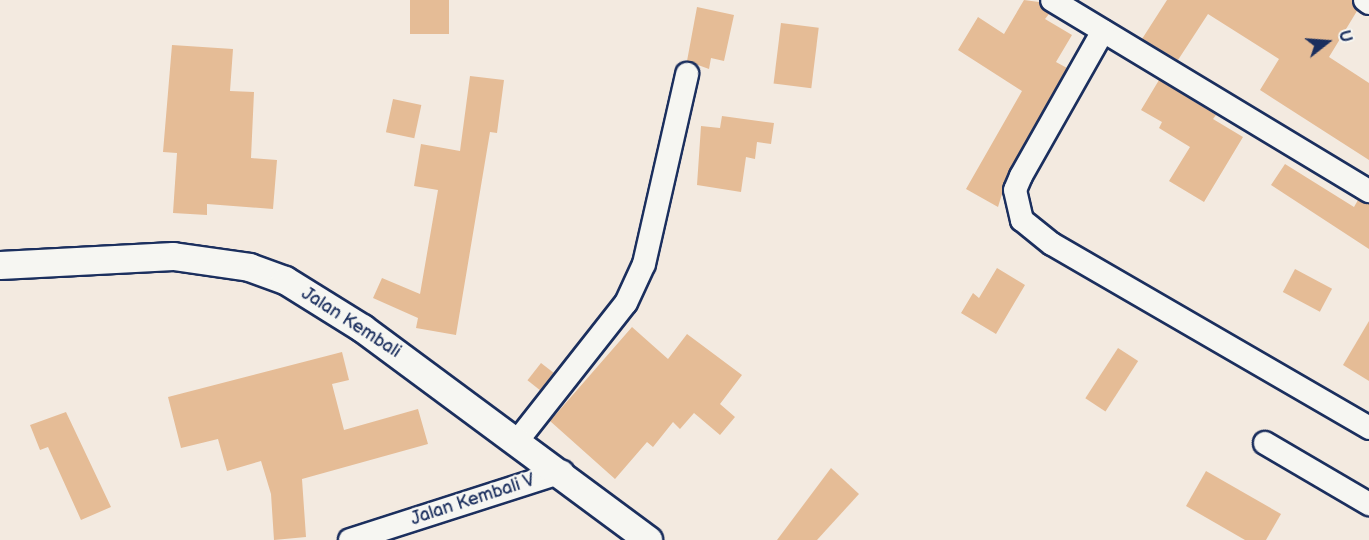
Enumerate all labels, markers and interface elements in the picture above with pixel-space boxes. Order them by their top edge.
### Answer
north arrow [1297,12,1357,72]
text: U [1334,28,1355,45]
street label: Jalan Kembali [297,283,405,363]
street label: Jalan Kembali V [408,470,538,530]

